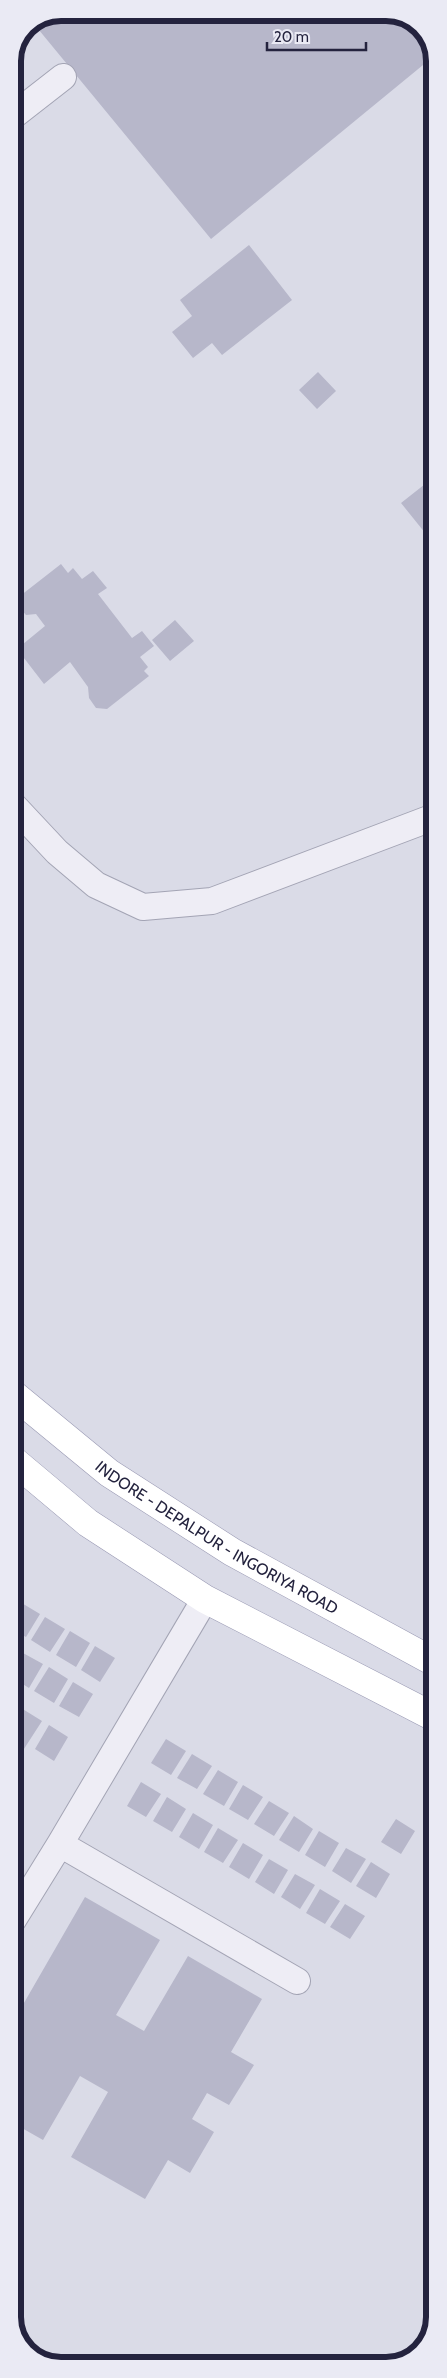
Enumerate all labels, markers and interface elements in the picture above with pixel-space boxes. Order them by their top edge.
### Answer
scale bar [267,20,366,52]
text: 20 m [274,28,309,46]
street label: INDORE - DEPALPUR - INGORIYA ROAD [92,1456,342,1618]

